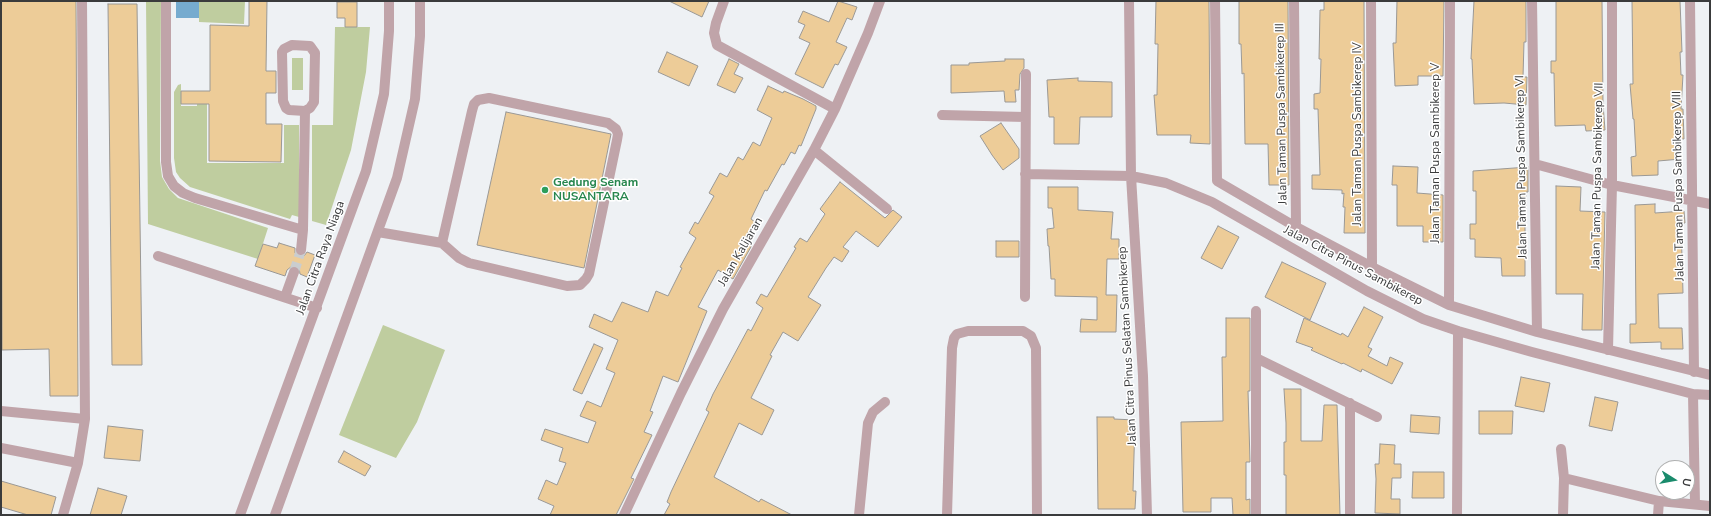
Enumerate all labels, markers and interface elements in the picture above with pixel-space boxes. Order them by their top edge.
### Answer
street label: Jalan Taman Puspa Sambikerep III [1273,23,1291,205]
street label: Jalan Taman Puspa Sambikerep IV [1351,42,1365,226]
street label: Jalan Taman Puspa Sambikerep V [1429,63,1443,243]
street label: Jalan Taman Puspa Sambikerep VI [1513,75,1531,259]
street label: Jalan Taman Puspa Sambikerep VII [1589,82,1607,270]
street label: Jalan Taman Puspa Sambikerep VIII [1670,91,1688,281]
place label: Gedung Senam NUSANTARA [553,176,638,204]
marker: Gedung Senam NUSANTARA [540,185,550,195]
street label: Jalan Citra Raya Niaga [294,199,348,317]
street label: Jalan Kalijaran [716,215,766,289]
street label: Jalan Citra Pinus Sambikerep [1281,223,1425,309]
street label: Jalan Citra Pinus Selatan Sambikerep [1116,246,1140,446]
north arrow [1655,460,1695,500]
text: U [1678,477,1694,488]

